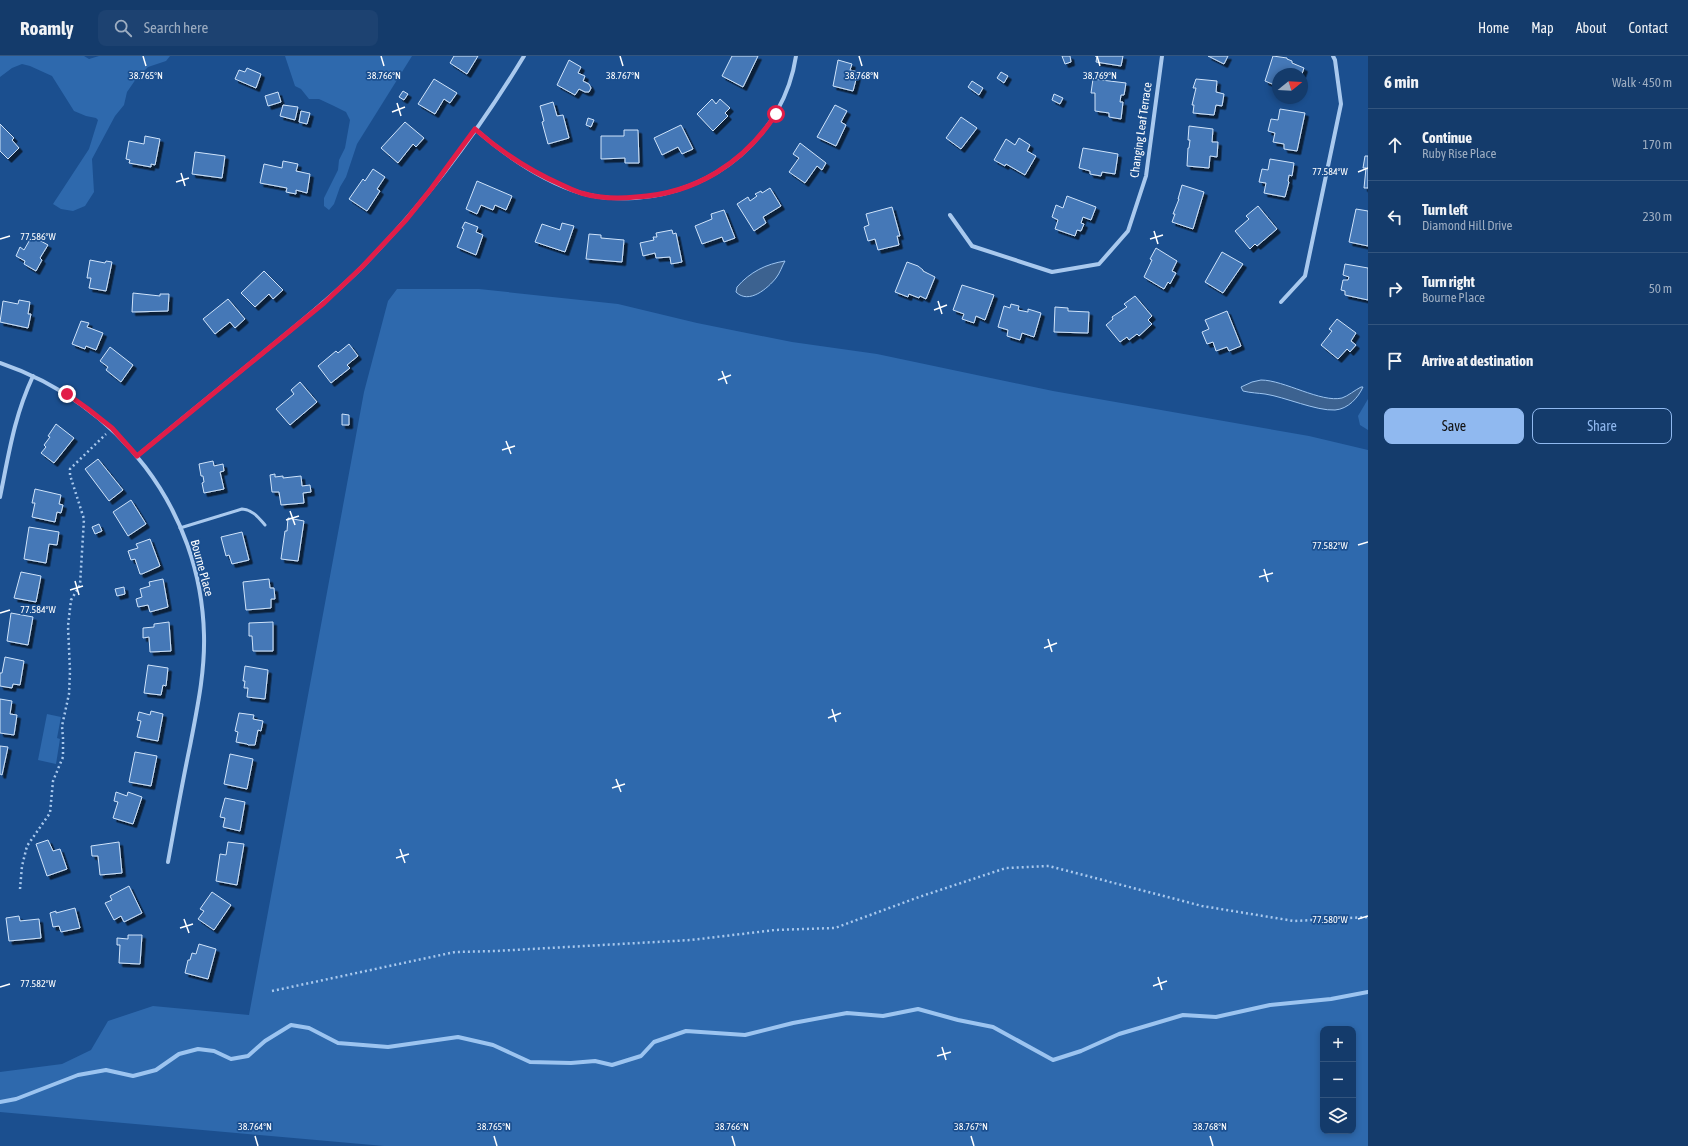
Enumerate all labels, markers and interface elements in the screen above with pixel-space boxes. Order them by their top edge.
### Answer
search box [98,10,378,46]
text: Roamly [20,17,74,39]
icon: search [112,17,134,39]
text: Search here [144,19,208,36]
text: Home [1478,20,1509,36]
text: Map [1531,20,1554,36]
text: About [1576,20,1607,36]
text: Contact [1629,20,1668,36]
north arrow [1272,68,1308,104]
text: 38.765°N [129,70,163,81]
text: 38.766°N [367,70,401,81]
text: 38.767°N [606,70,640,81]
text: 38.768°N [845,70,879,81]
text: 38.769°N [1083,70,1117,81]
text: 6 min [1384,72,1419,92]
text: Walk · 450 m [1612,75,1672,90]
street label: Changing Leaf Terrace [1127,81,1155,179]
route start [767,105,785,123]
text: Continue [1422,129,1472,146]
icon: ahead [1384,134,1406,156]
text: 170 m [1643,137,1672,152]
text: Ruby Rise Place [1422,146,1496,161]
text: 77.584°W [1312,166,1348,177]
text: Turn left [1422,201,1468,218]
icon: left [1384,206,1406,228]
text: 230 m [1643,209,1672,224]
text: Diamond Hill Drive [1422,218,1512,233]
text: 77.586°W [20,231,56,242]
text: Turn right [1422,273,1475,290]
icon: right [1384,278,1406,300]
text: 50 m [1649,281,1672,296]
text: Bourne Place [1422,290,1485,305]
icon: arrive [1384,350,1406,372]
text: Arrive at destination [1422,352,1533,369]
route end [58,385,76,403]
button: Save [1384,408,1524,444]
button: Share [1532,408,1672,444]
street label: Bourne Place [188,538,216,598]
text: 77.582°W [1312,540,1348,551]
text: 77.584°W [20,604,56,615]
text: 77.580°W [1312,914,1348,925]
text: 77.582°W [20,978,56,989]
map controls [1320,1026,1356,1134]
button: + [1320,1026,1356,1062]
button: − [1320,1062,1356,1098]
button: layers [1320,1098,1356,1134]
text: 38.764°N [238,1121,272,1132]
text: 38.765°N [477,1121,511,1132]
text: 38.766°N [715,1121,749,1132]
text: 38.767°N [954,1121,988,1132]
text: 38.768°N [1193,1121,1227,1132]

